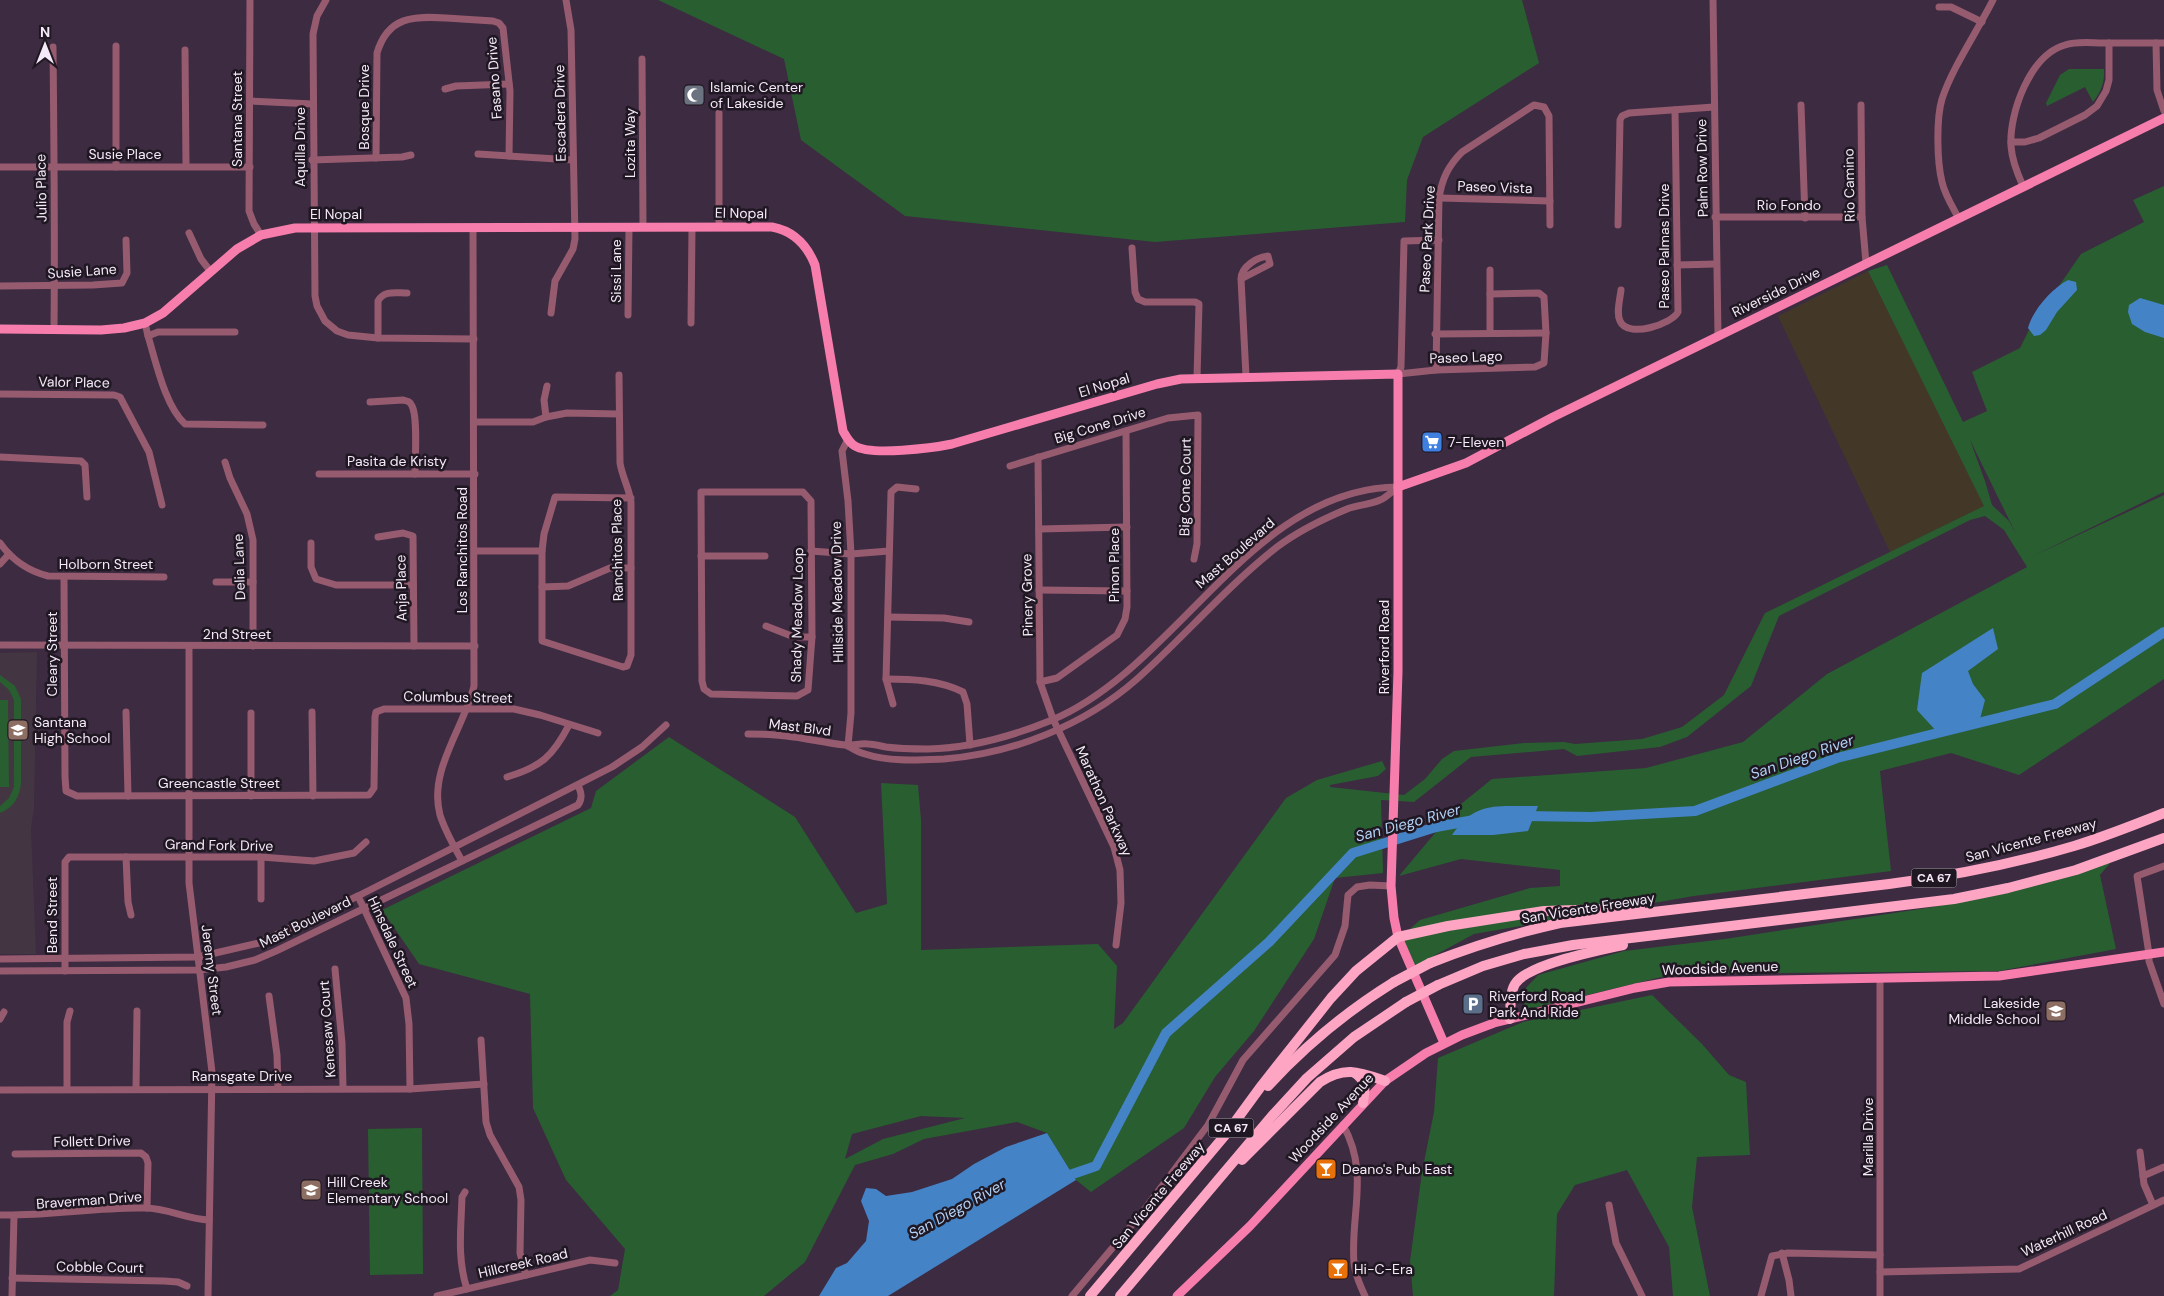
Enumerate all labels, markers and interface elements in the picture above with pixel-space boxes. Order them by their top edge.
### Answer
north arrow [20,20,70,70]
text: N [40,23,50,41]
street label: Fasano Drive [482,36,506,120]
street label: Bosque Drive [355,64,373,150]
street label: Escadera Drive [550,64,570,162]
street label: Santana Street [228,71,246,167]
place label: Islamic Center of Lakeside [710,78,803,112]
mosque icon: Islamic Center of Lakeside [682,83,706,107]
street label: Aquilla Drive [291,107,309,187]
street label: Lozita Way [621,108,639,178]
street label: Palm Row Drive [1692,119,1712,217]
street label: Susie Place [88,145,162,163]
street label: Rio Camino [1839,148,1859,222]
street label: Julio Place [31,154,51,222]
street label: Paseo Vista [1457,177,1533,197]
street label: Paseo Palmas Drive [1655,183,1673,308]
street label: Paseo Park Drive [1415,185,1439,293]
street label: Rio Fondo [1757,196,1821,214]
street label: El Nopal [715,204,767,222]
street label: El Nopal [310,205,362,223]
street label: Sissi Lane [607,239,625,303]
street label: Susie Lane [47,260,117,282]
street label: Riverside Drive [1729,263,1823,321]
street label: Paseo Lago [1429,347,1503,367]
street label: El Nopal [1076,369,1132,401]
street label: Valor Place [38,372,110,392]
street label: Big Cone Drive [1052,403,1148,447]
supermarket icon: 7-Eleven [1420,430,1444,454]
place label: 7-Eleven [1448,433,1504,451]
street label: Big Cone Court [1175,438,1195,536]
street label: Pasita de Kristy [347,452,447,470]
street label: Los Ranchitos Road [453,487,471,613]
street label: Ranchitos Place [607,499,627,601]
street label: Mast Boulevard [1192,514,1278,592]
street label: Hillside Meadow Drive [827,521,847,663]
street label: Pinon Place [1105,528,1123,602]
street label: Delia Lane [229,533,249,600]
street label: Shady Meadow Loop [787,547,807,683]
street label: Anja Place [391,554,411,622]
street label: Pinery Grove [1017,554,1037,636]
street label: Holborn Street [59,555,153,573]
street label: Riverford Road [1375,600,1393,694]
street label: Cleary Street [43,611,61,697]
street label: 2nd Street [203,625,271,643]
street label: Columbus Street [403,687,513,707]
place label: Santana High School [34,713,110,747]
street label: Mast Blvd [768,714,832,740]
school or university icon: Santana High School [6,718,30,742]
water label: San Diego River [1748,730,1857,784]
street label: Marathon Parkway [1072,743,1136,859]
street label: Greencastle Street [158,774,280,792]
water label: San Diego River [1353,799,1463,847]
street label: San Vicente Freeway [1964,814,2099,866]
street label: Grand Fork Drive [165,835,273,855]
road number: CA 67 [1912,868,1956,888]
street label: Bend Street [43,877,61,953]
street label: San Vicente Freeway [1520,889,1656,927]
street label: Mast Boulevard [256,892,354,952]
street label: Hinsdale Street [364,893,422,991]
street label: Jeremy Street [198,924,226,1016]
street label: Woodside Avenue [1661,957,1779,979]
street label: Kenesaw Court [315,980,339,1078]
place label: Riverford Road Park And Ride [1489,987,1584,1021]
parking icon: Riverford Road Park And Ride [1461,992,1485,1016]
place label: Lakeside Middle School [1949,994,2040,1028]
school or university icon: Lakeside Middle School [2044,999,2068,1023]
street label: Ramsgate Drive [192,1067,292,1085]
street label: Woodside Avenue [1285,1069,1377,1167]
street label: Marilla Drive [1859,1098,1877,1176]
road number: CA 67 [1208,1118,1254,1138]
street label: Follett Drive [53,1131,131,1151]
street label: San Vicente Freeway [1108,1137,1208,1252]
bar icon: Deano's Pub East [1314,1157,1338,1181]
place label: Deano's Pub East [1342,1160,1452,1178]
place label: Hill Creek Elementary School [327,1173,448,1207]
water label: San Diego River [905,1174,1009,1244]
school or university icon: Hill Creek Elementary School [299,1178,323,1202]
street label: Braverman Drive [35,1187,143,1213]
street label: Waterhill Road [2018,1205,2110,1261]
street label: Hillcreek Road [476,1244,570,1282]
street label: Cobble Court [56,1257,144,1277]
bar icon: Hi-C-Era [1326,1257,1350,1281]
place label: Hi-C-Era [1354,1260,1413,1278]

